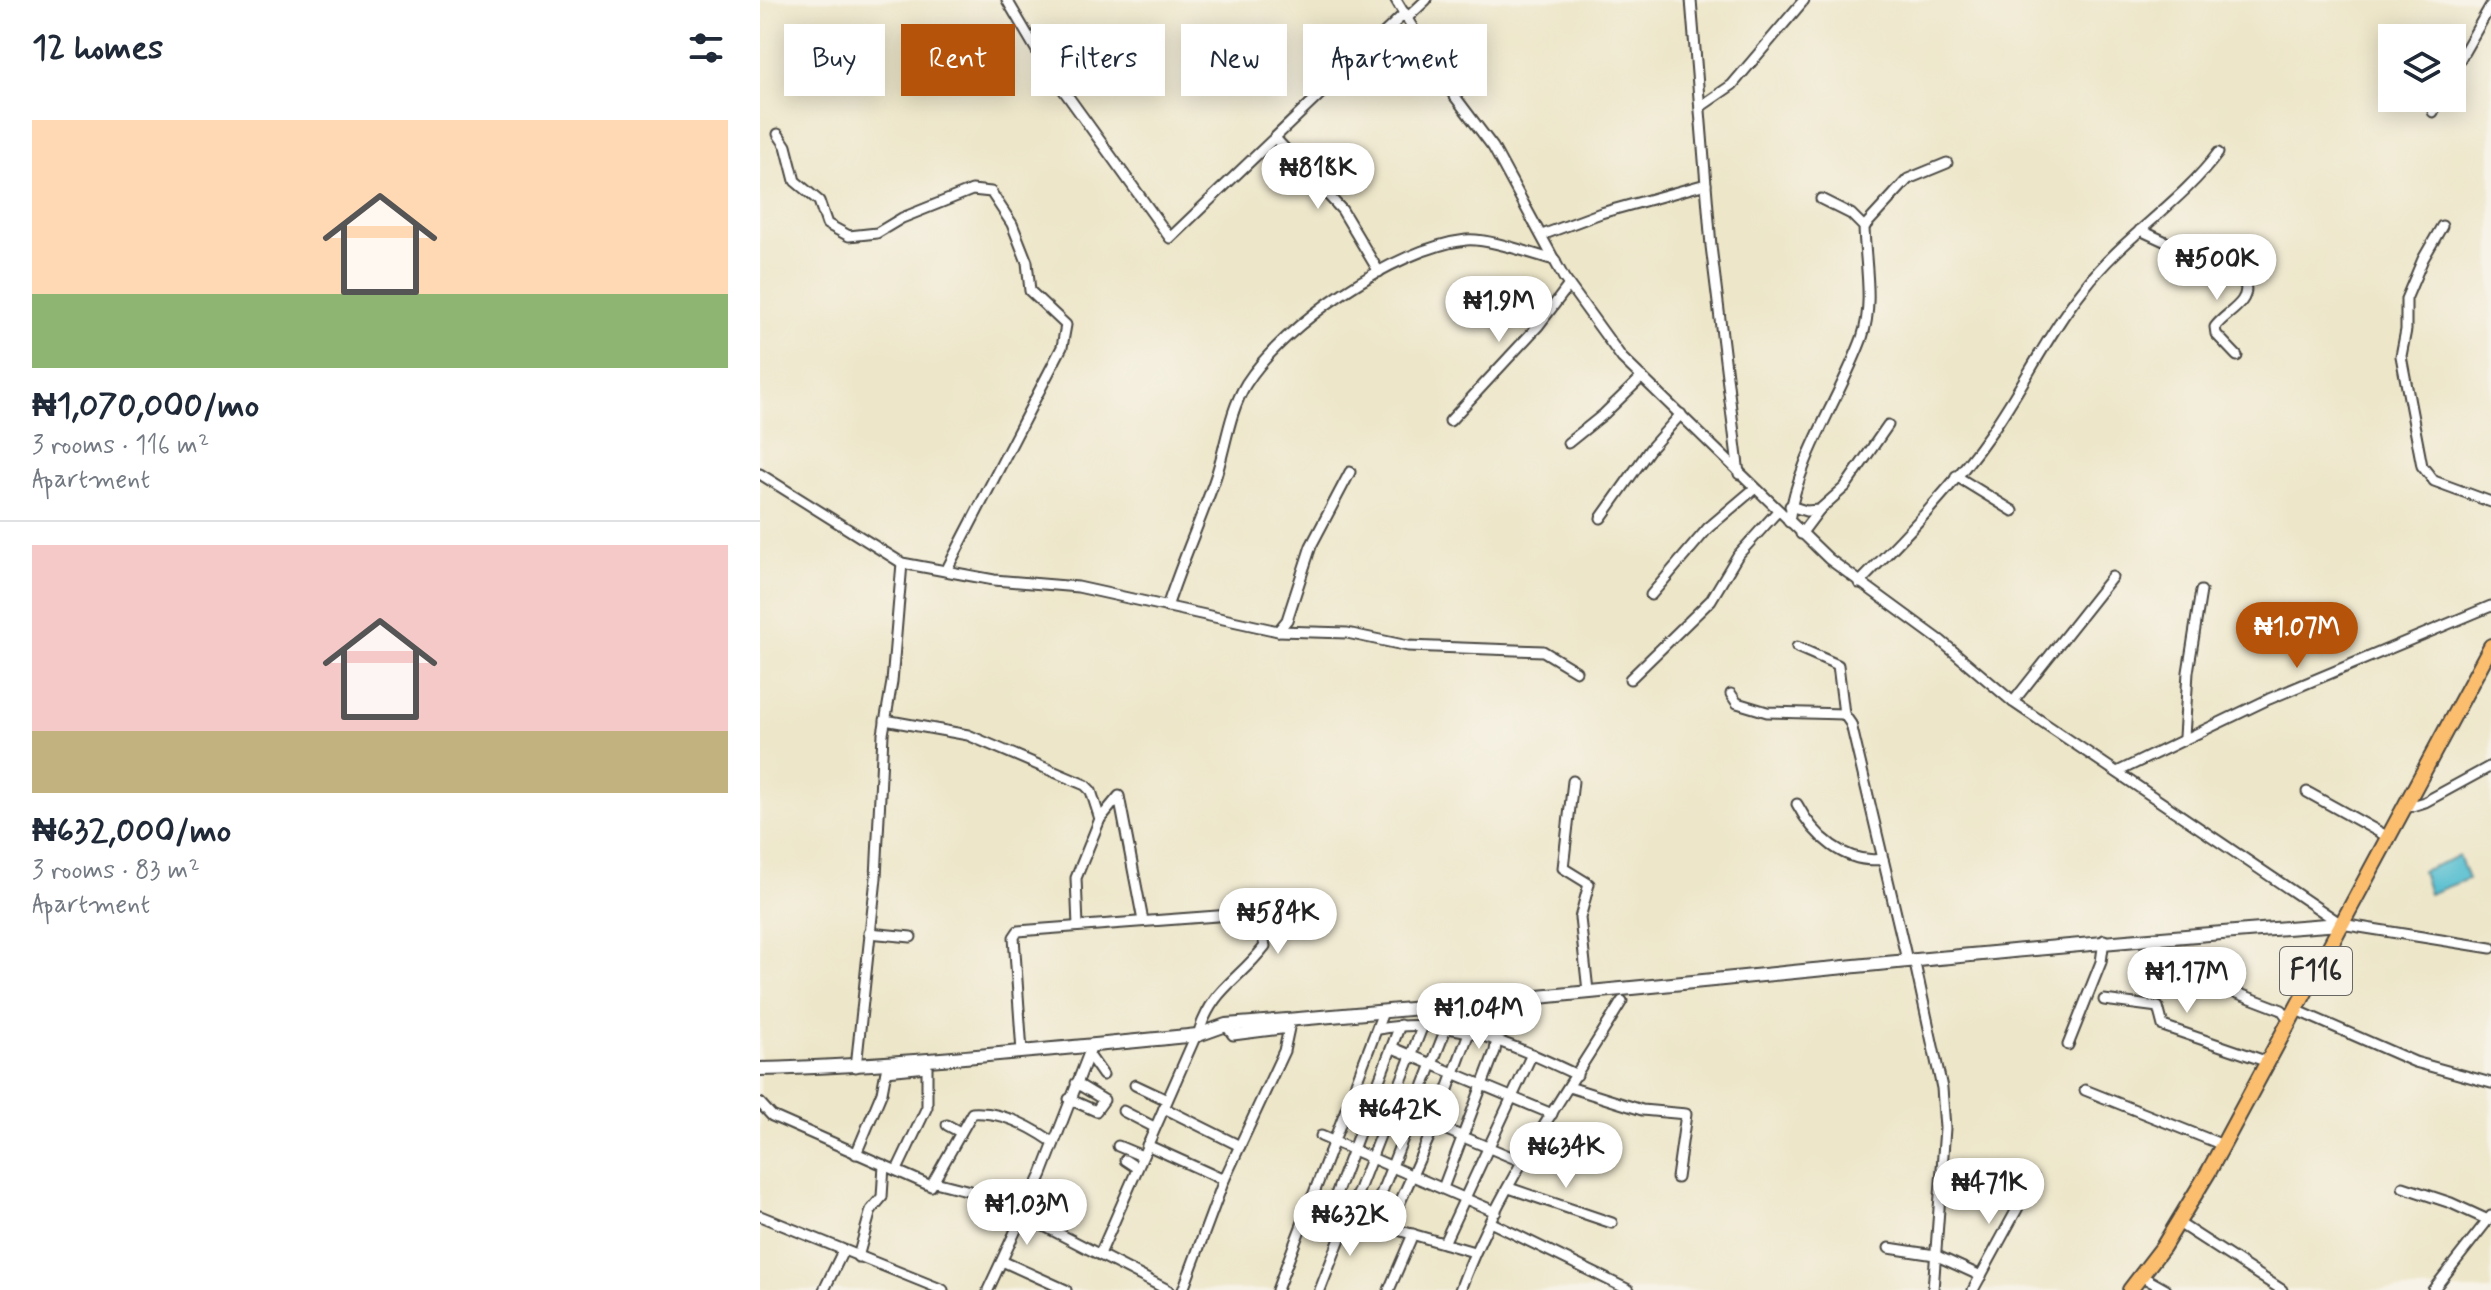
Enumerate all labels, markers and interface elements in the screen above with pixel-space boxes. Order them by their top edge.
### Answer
chip: Buy [784,24,885,96]
chip: Rent [901,24,1015,96]
chip: Filters [1031,24,1165,96]
chip: New [1181,24,1287,96]
chip: Apartment [1303,24,1487,96]
map controls [2378,24,2466,112]
button: layers [2378,24,2466,112]
text: 12 homes [32,26,163,71]
icon: filters [684,26,728,70]
pin: ₦818K [1262,143,1374,211]
text: ₦818K [1280,152,1357,186]
icon: home [308,172,452,316]
pin: ₦500K [2161,234,2273,302]
text: ₦500K [2175,243,2259,277]
pin: ₦1.9M [1443,276,1555,344]
text: ₦1.9M [1463,285,1535,319]
text: ₦1,070,000/mo [32,384,259,429]
text: 3 rooms · 116 m² [32,429,209,463]
text: Apartment [32,463,150,497]
icon: home [308,597,452,741]
pin: ₦1.07M [2232,602,2362,670]
text: ₦1.07M [2254,611,2340,645]
text: ₦632,000/mo [32,809,231,854]
text: 3 rooms · 83 m² [32,854,200,888]
text: Apartment [32,888,150,922]
pin: ₦584K [1222,888,1334,956]
text: ₦584K [1237,897,1319,931]
pin: ₦1.17M [2122,947,2252,1015]
road number: F116 [2280,947,2352,995]
text: ₦1.17M [2145,956,2229,990]
pin: ₦1.04M [1414,983,1544,1051]
text: ₦1.04M [1435,992,1523,1026]
pin: ₦642K [1344,1084,1456,1152]
text: ₦642K [1359,1093,1441,1127]
pin: ₦634K [1510,1122,1622,1190]
text: ₦634K [1528,1131,1604,1165]
pin: ₦471K [1933,1158,2045,1226]
text: ₦471K [1951,1167,2027,1201]
pin: ₦1.03M [962,1179,1092,1247]
text: ₦1.03M [985,1188,1069,1222]
pin: ₦632K [1294,1190,1406,1258]
text: ₦632K [1312,1199,1388,1233]

